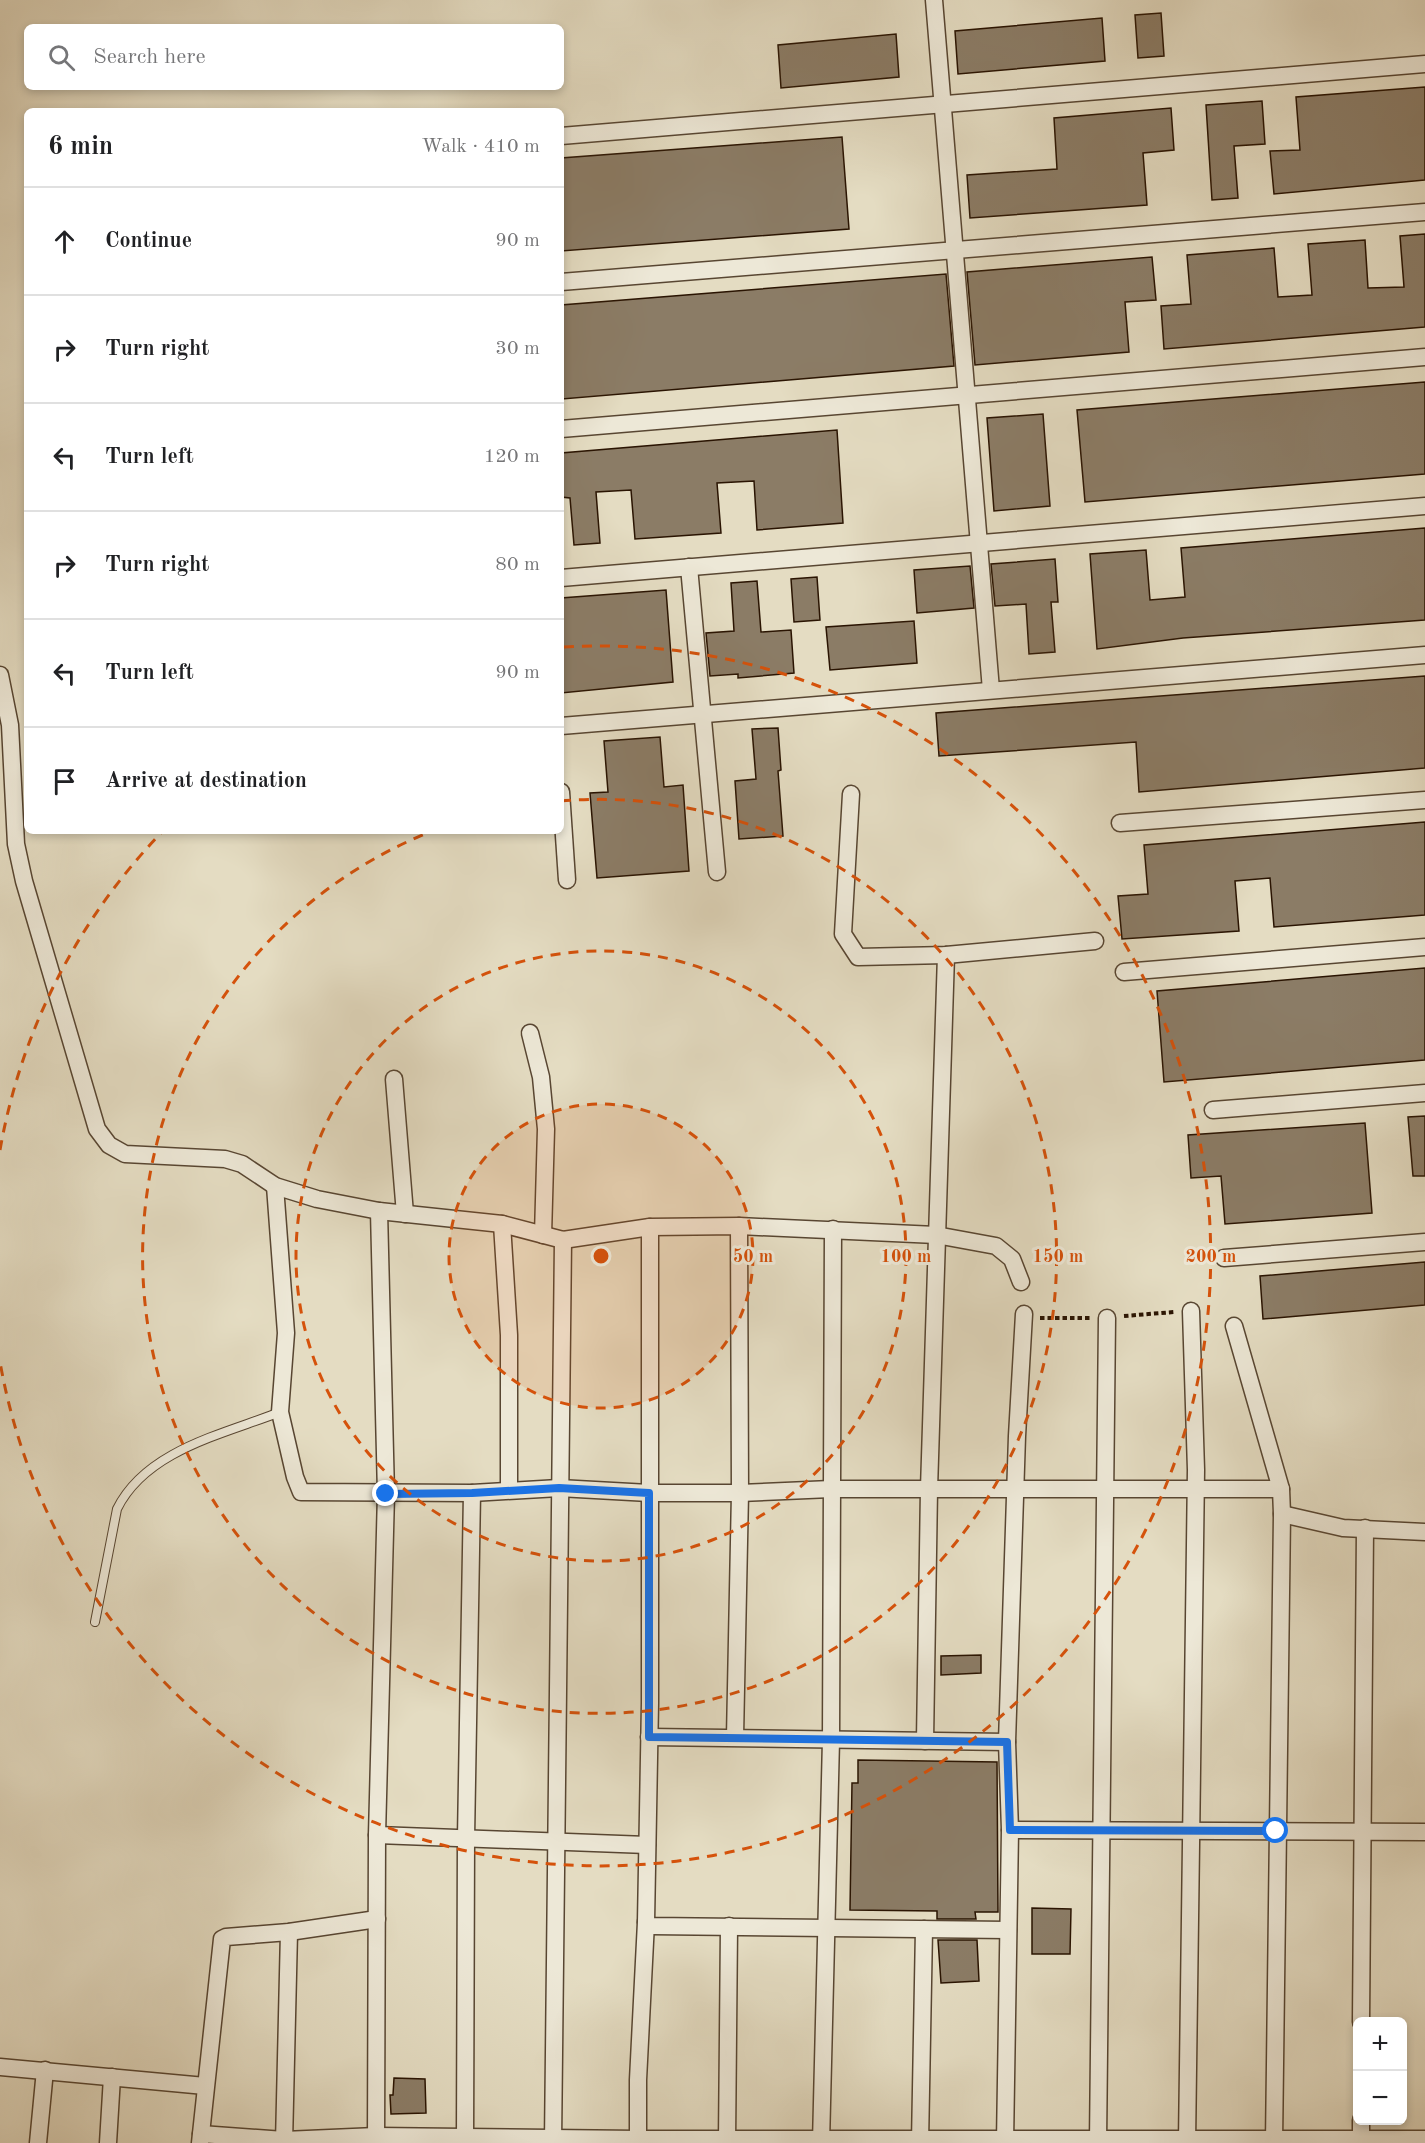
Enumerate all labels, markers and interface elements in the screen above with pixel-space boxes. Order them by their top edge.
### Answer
search box [24,24,564,90]
icon: search [45,41,78,74]
text: Search here [93,46,206,68]
text: 6 min [48,134,113,160]
text: Walk · 410 m [421,137,540,157]
icon: ahead [48,225,81,258]
text: Continue [105,230,192,252]
text: 90 m [495,231,540,251]
icon: right [48,333,81,366]
text: Turn right [105,338,209,360]
text: 30 m [495,339,540,359]
icon: left [48,441,81,474]
text: Turn left [105,446,194,468]
text: 120 m [484,447,540,467]
icon: right [48,549,81,582]
text: Turn right [105,554,209,576]
text: 80 m [495,555,540,575]
icon: left [48,657,81,690]
text: Turn left [105,662,194,684]
text: 90 m [495,663,540,683]
icon: arrive [48,765,81,798]
text: Arrive at destination [105,770,307,792]
centre of rings [591,1246,611,1266]
text: 50 m [733,1248,773,1266]
text: 100 m [881,1248,931,1266]
text: 150 m [1033,1248,1083,1266]
text: 200 m [1186,1248,1236,1266]
route end [372,1480,398,1506]
route start [1262,1817,1288,1843]
map controls [1353,2017,1407,2125]
button: + [1353,2017,1407,2071]
button: − [1353,2071,1407,2125]

